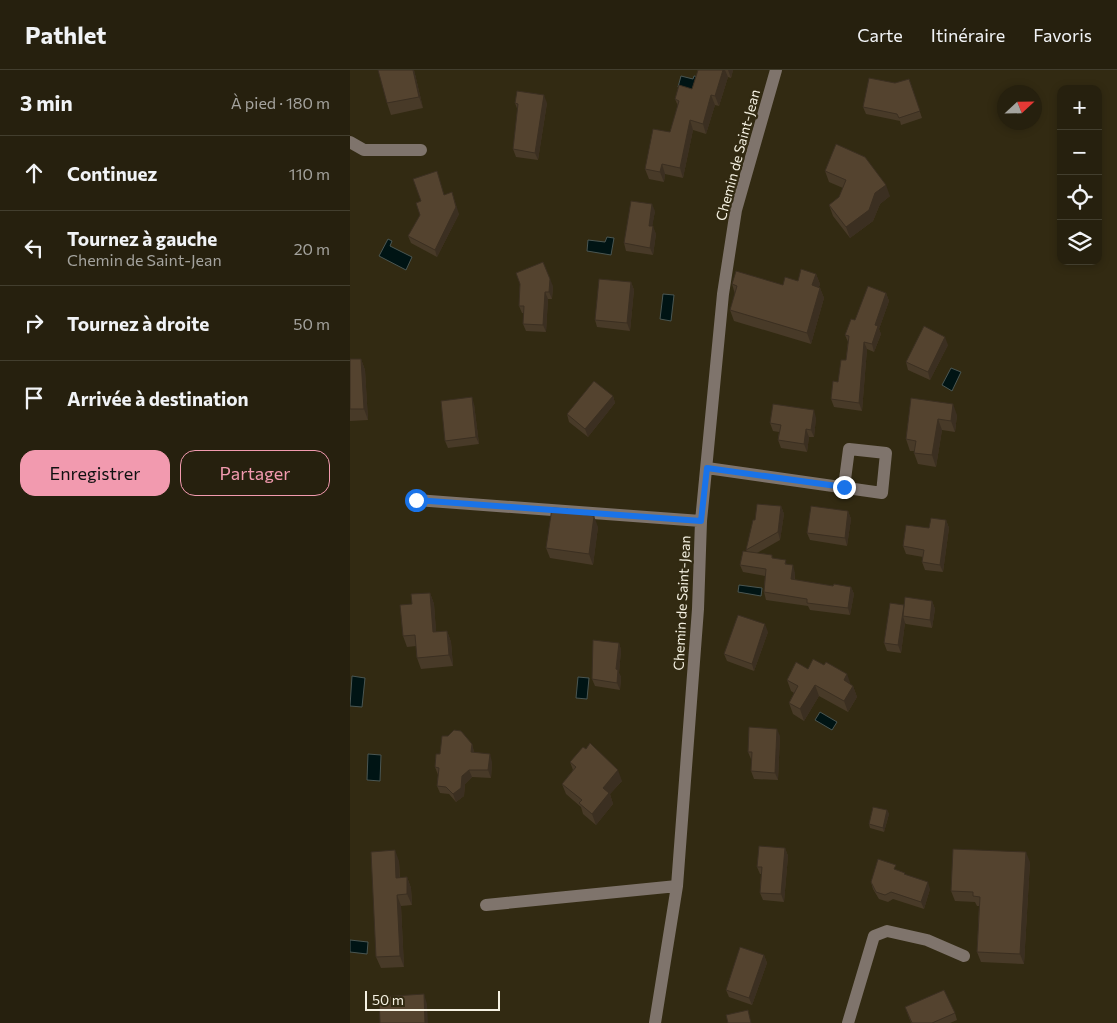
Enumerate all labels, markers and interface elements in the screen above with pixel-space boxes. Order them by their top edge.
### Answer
text: Pathlet [25,20,106,49]
text: Carte [857,24,903,46]
text: Itinéraire [931,24,1005,46]
text: Favoris [1033,24,1092,46]
north arrow [997,85,1042,130]
map controls [1057,85,1102,265]
button: + [1057,85,1102,130]
street label: Chemin de Saint-Jean [712,87,763,222]
text: 3 min [20,90,73,115]
text: À pied · 180 m [231,93,330,112]
button: − [1057,130,1102,175]
icon: ahead [20,159,48,187]
text: Continuez [67,162,157,185]
text: 110 m [289,164,330,183]
button: locate [1057,175,1102,220]
button: layers [1057,220,1102,265]
text: Tournez à gauche [67,227,217,250]
icon: left [20,234,48,262]
text: 20 m [294,239,330,258]
text: Chemin de Saint-Jean [67,250,222,269]
icon: right [20,309,48,337]
text: Tournez à droite [67,312,209,335]
text: 50 m [293,314,330,333]
icon: arrive [20,384,48,412]
text: Arrivée à destination [67,387,249,410]
button: Enregistrer [20,450,170,496]
button: Partager [180,450,330,496]
route end [833,476,856,499]
route start [405,489,428,512]
street label: Chemin de Saint-Jean [669,535,694,671]
scale bar [365,988,500,1011]
text: 50 m [372,991,404,1008]

